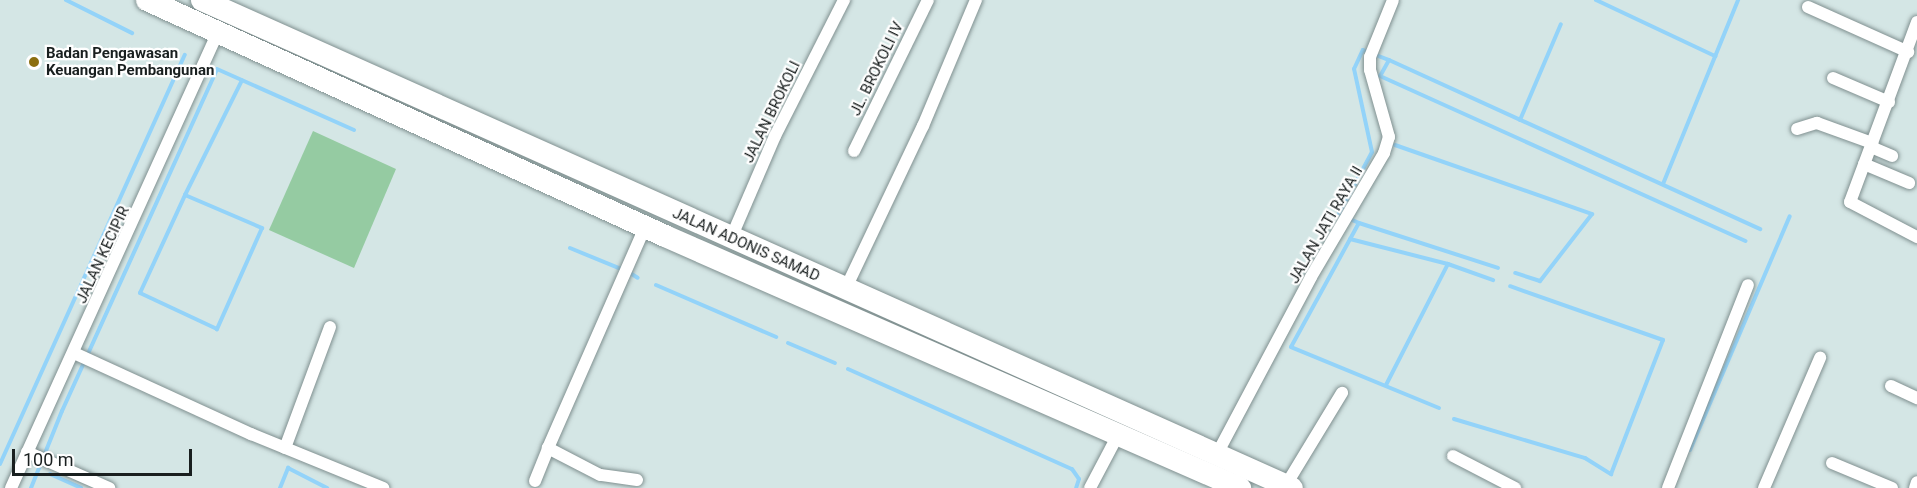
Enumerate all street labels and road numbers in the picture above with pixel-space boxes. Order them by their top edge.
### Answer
street label: JL. BROKOLI IV [847,19,907,119]
street label: JALAN BROKOLI [740,58,804,166]
street label: JALAN JATI RAYA II [1285,163,1367,287]
street label: JALAN KECIPIR [73,204,133,306]
street label: JALAN ADONIS SAMAD [670,204,822,286]

